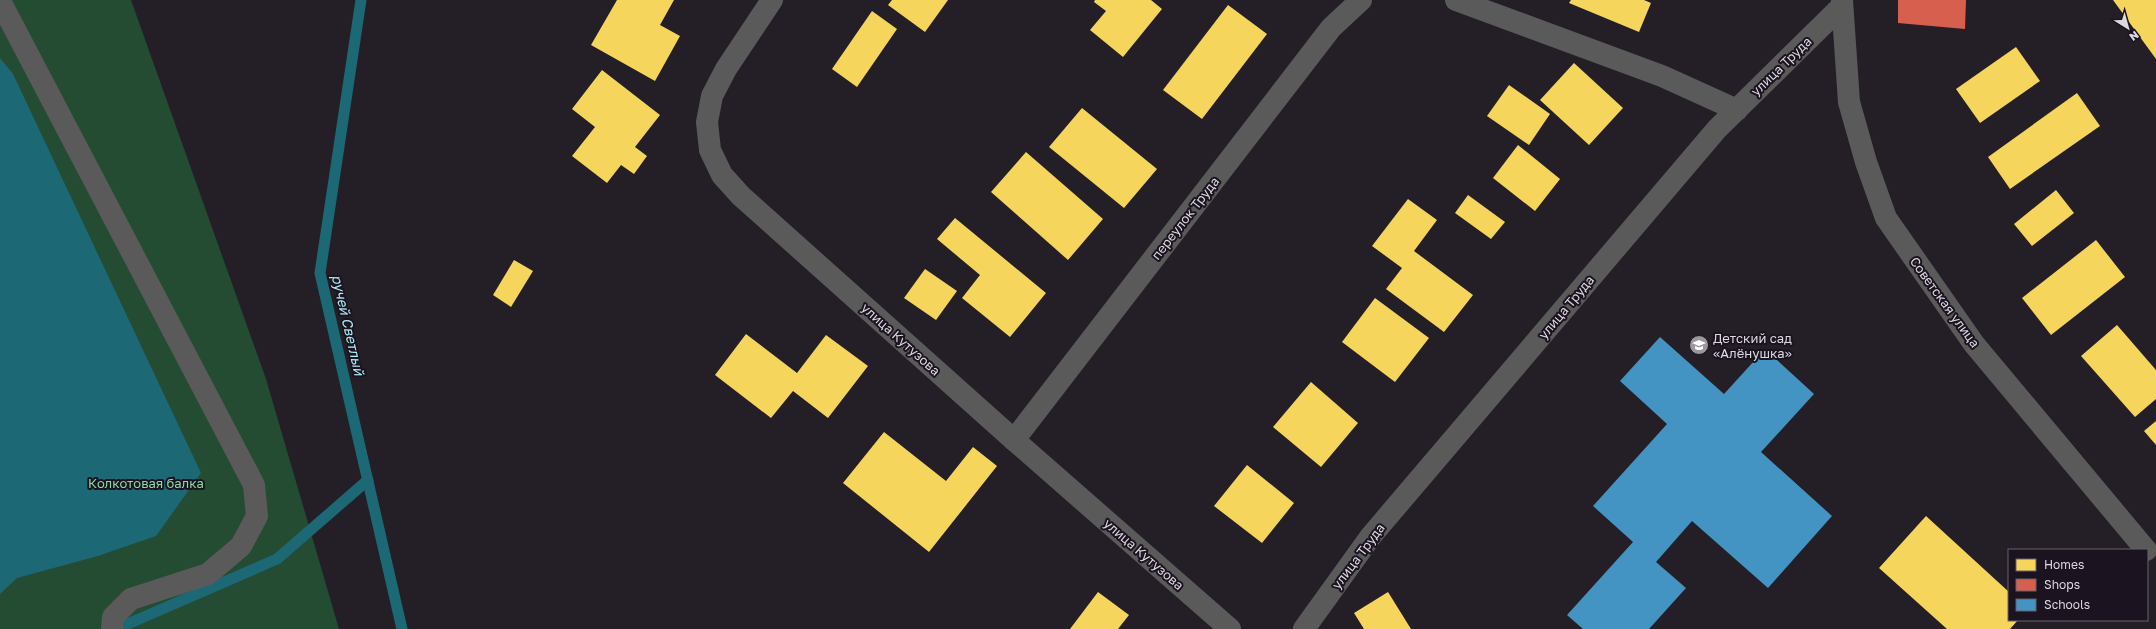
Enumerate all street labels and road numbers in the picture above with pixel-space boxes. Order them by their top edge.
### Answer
street label: улица Труда [1747,33,1815,99]
street label: переулок Труда [1148,173,1222,263]
street label: Советская улица [1907,254,1983,350]
street label: улица Труда [1535,272,1597,342]
street label: улица Кутузова [858,299,944,379]
street label: улица Кутузова [1101,515,1187,593]
street label: улица Труда [1328,520,1388,592]

